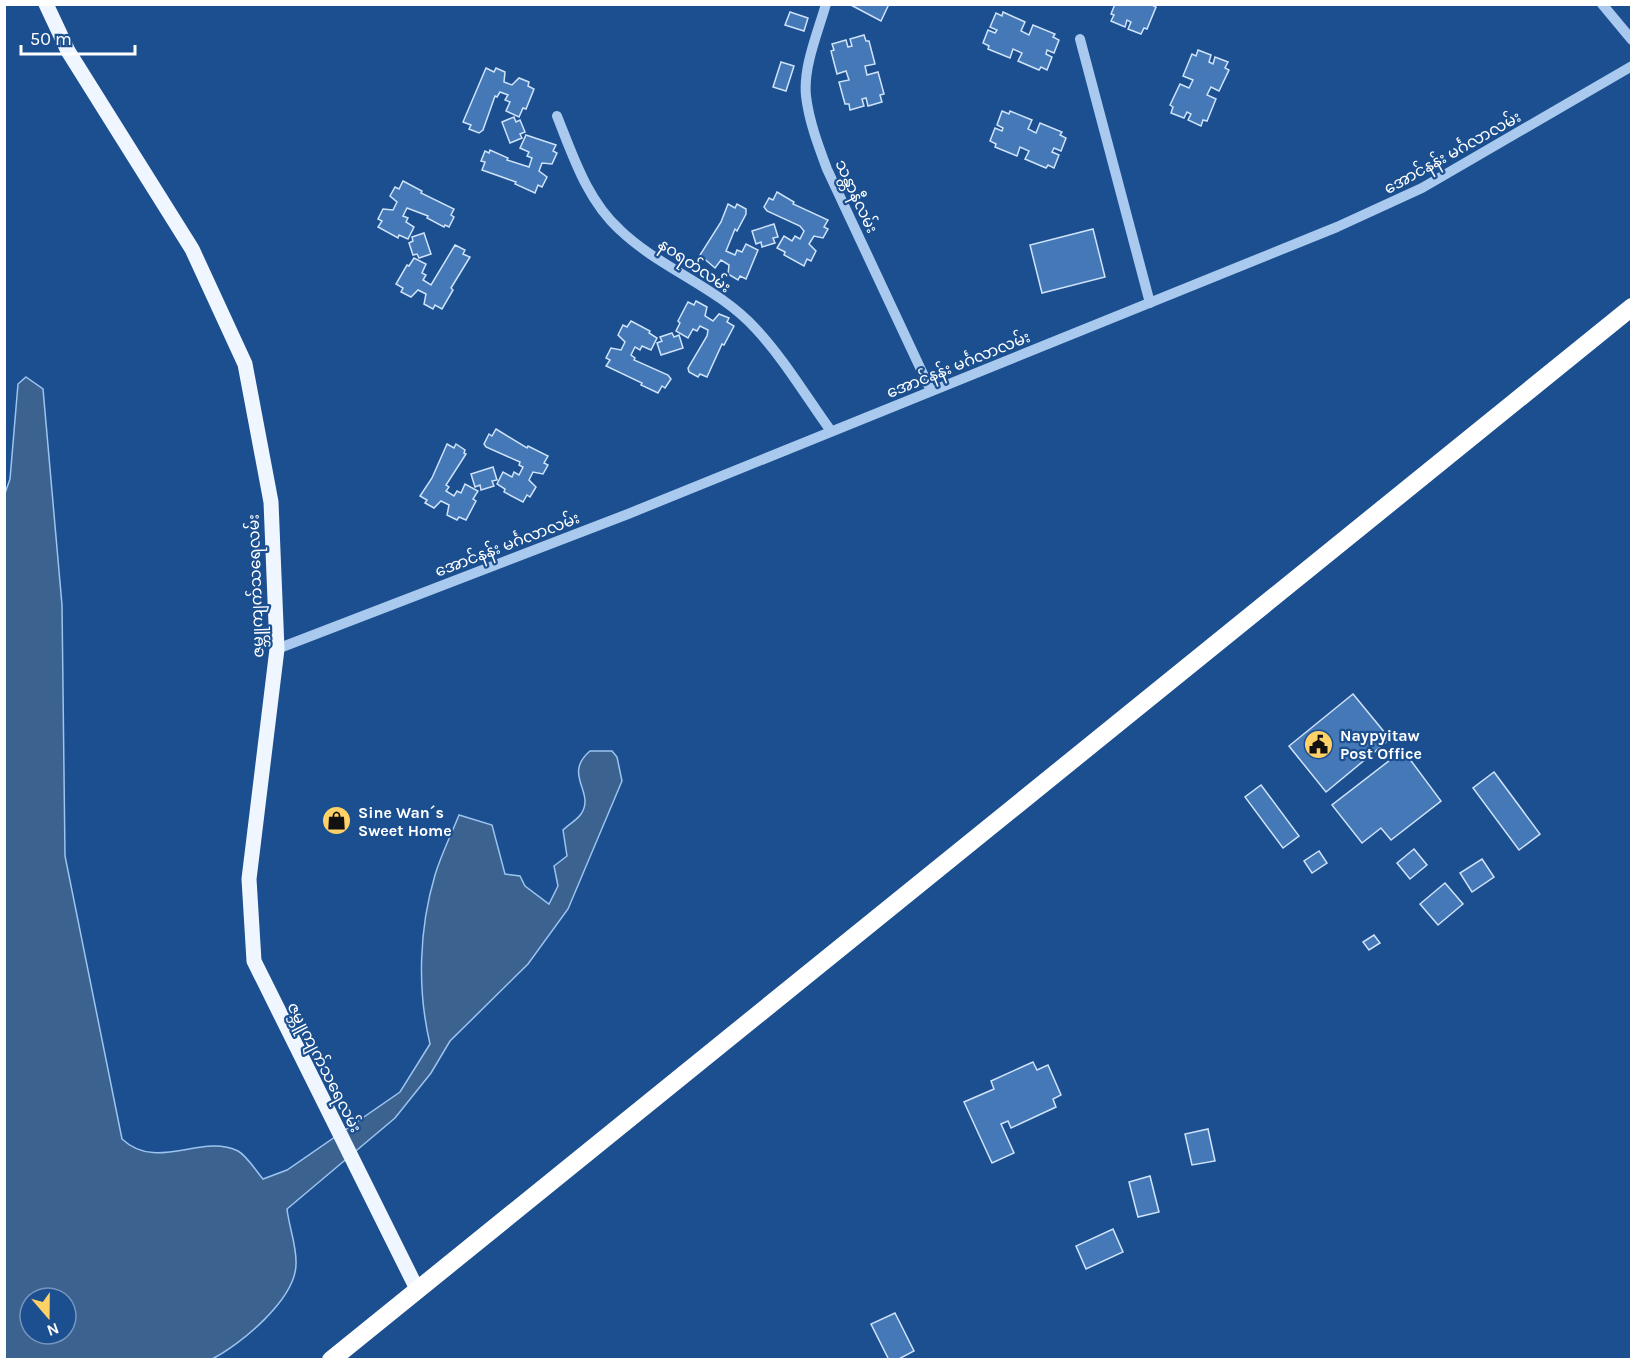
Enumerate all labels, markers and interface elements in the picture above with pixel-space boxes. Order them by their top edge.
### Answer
scale bar [21,18,135,56]
text: 50 m [30,28,72,50]
street label: အောင်နန်း မင်္ဂလာလမ်း [1380,105,1526,201]
street label: သန္တာနီလမ်း [828,156,884,238]
street label: နဝရတ်လမ်း [653,233,736,300]
street label: အောင်နန်း မင်္ဂလာလမ်း [883,325,1034,406]
street label: အောင်နန်း မင်္ဂလာလမ်း [431,506,584,585]
street label: ဇမ္ဘူကျက်သရေလမ်း [241,514,271,658]
place label: Naypyitaw Post Office [1340,726,1422,763]
public building icon: Naypyitaw Post Office [1303,728,1335,760]
place label: Sine Wan´s Sweet Home [358,803,452,840]
shop icon: Sine Wan´s Sweet Home [321,805,353,837]
street label: ဇမ္ဘူကျက်သရေလမ်း [280,998,367,1137]
north arrow [18,1286,78,1346]
text: N [44,1319,62,1341]

